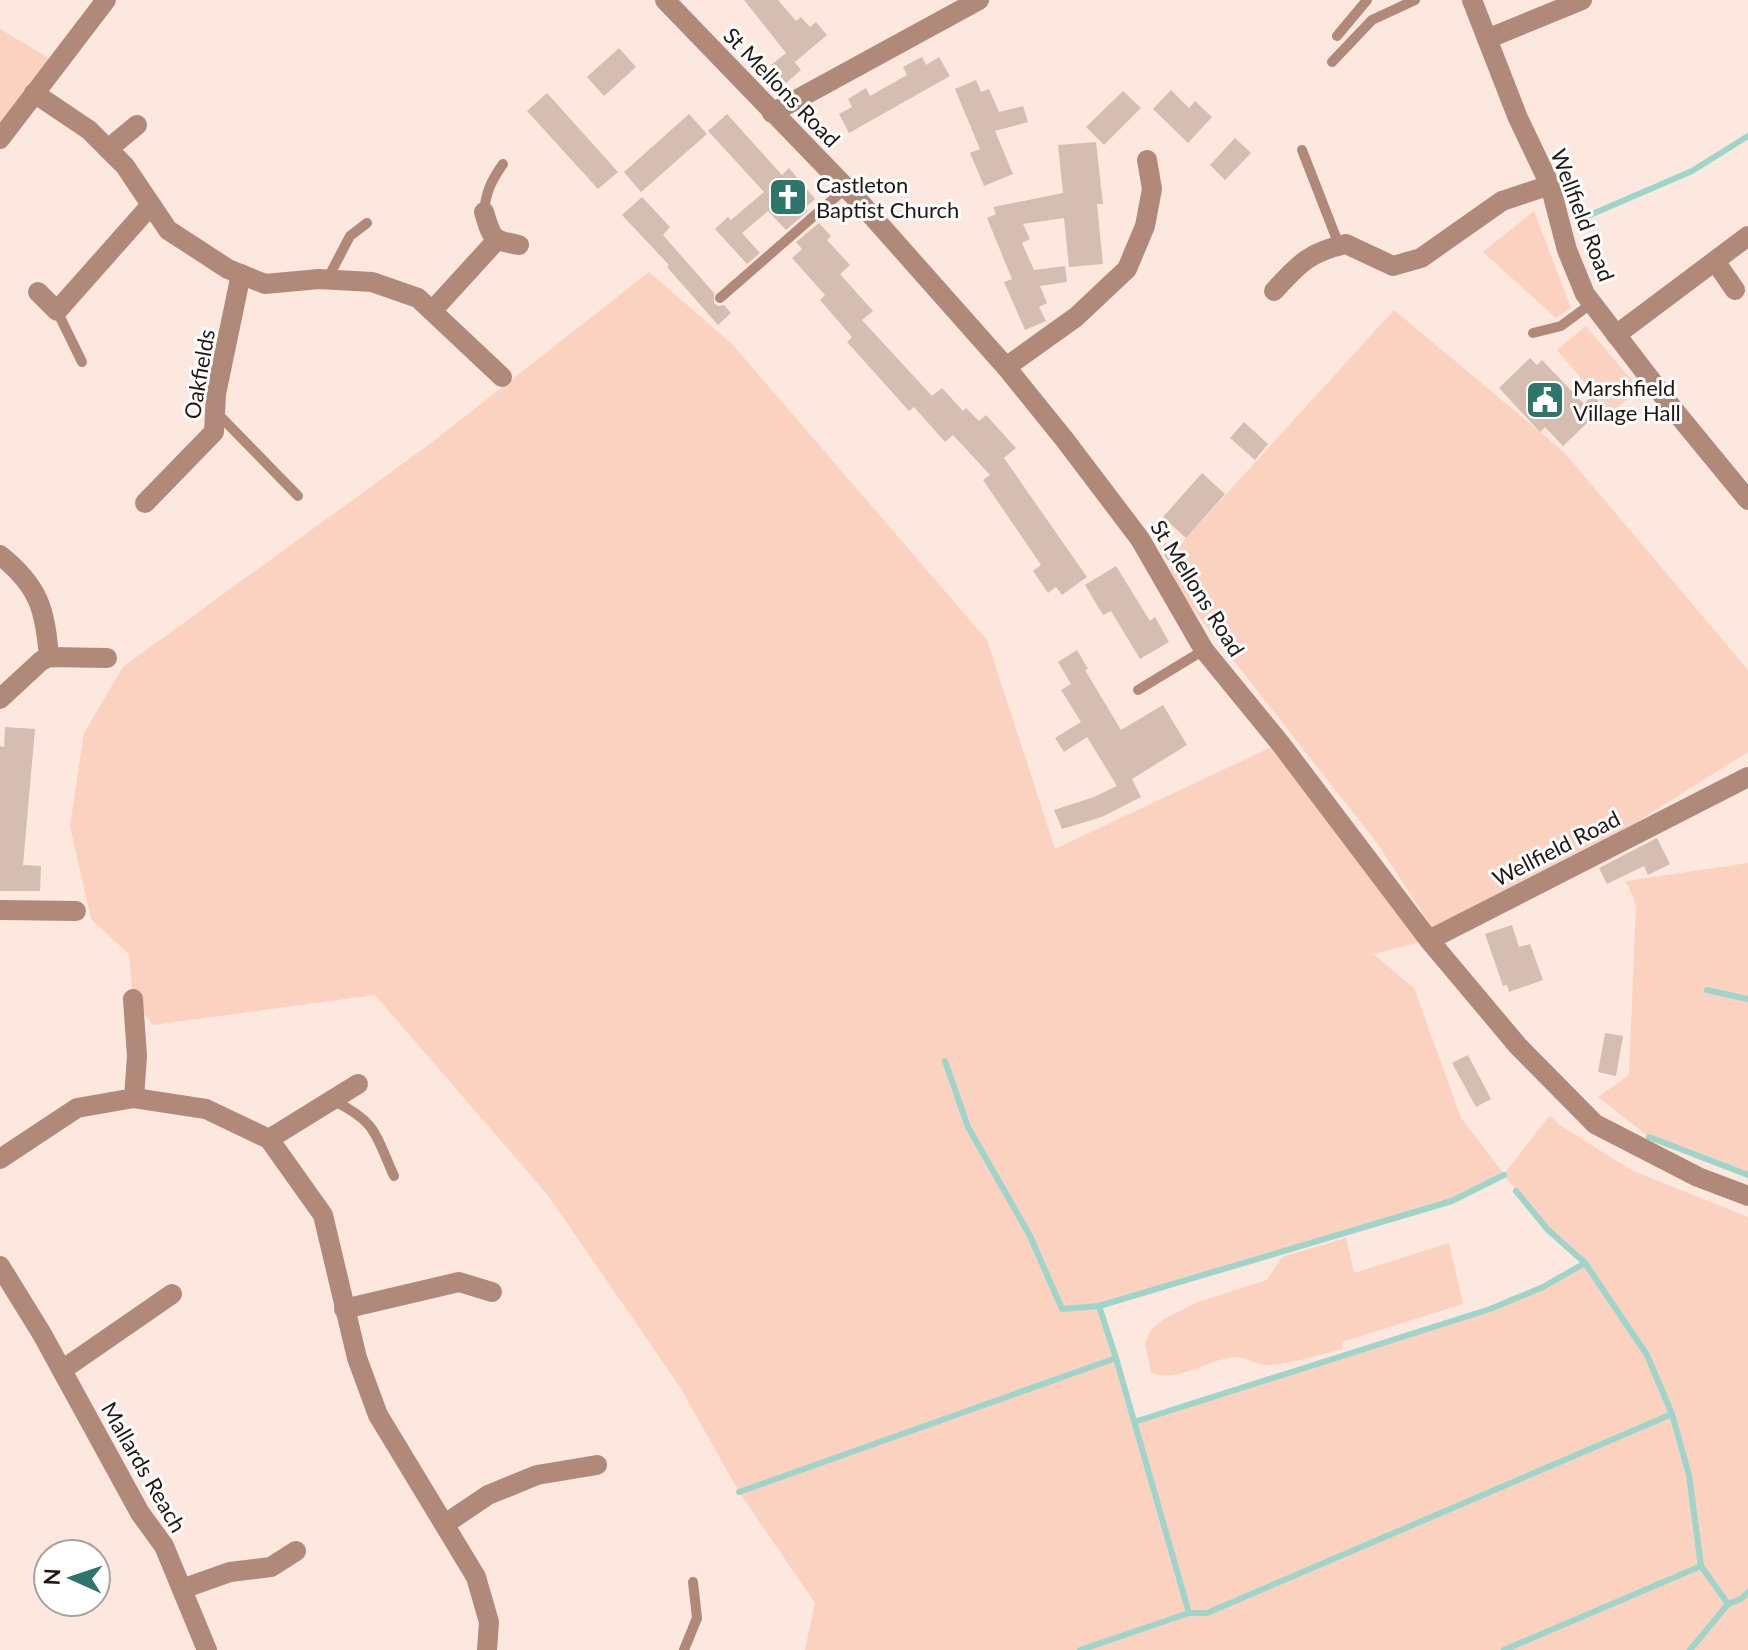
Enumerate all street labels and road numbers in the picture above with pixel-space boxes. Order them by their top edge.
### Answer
street label: St Mellons Road [718,22,846,152]
street label: Wellfield Road [1545,145,1621,285]
street label: Oakfields [178,327,220,421]
street label: St Mellons Road [1145,515,1251,661]
street label: Wellfield Road [1488,804,1624,892]
street label: Mallards Reach [96,1397,192,1537]

